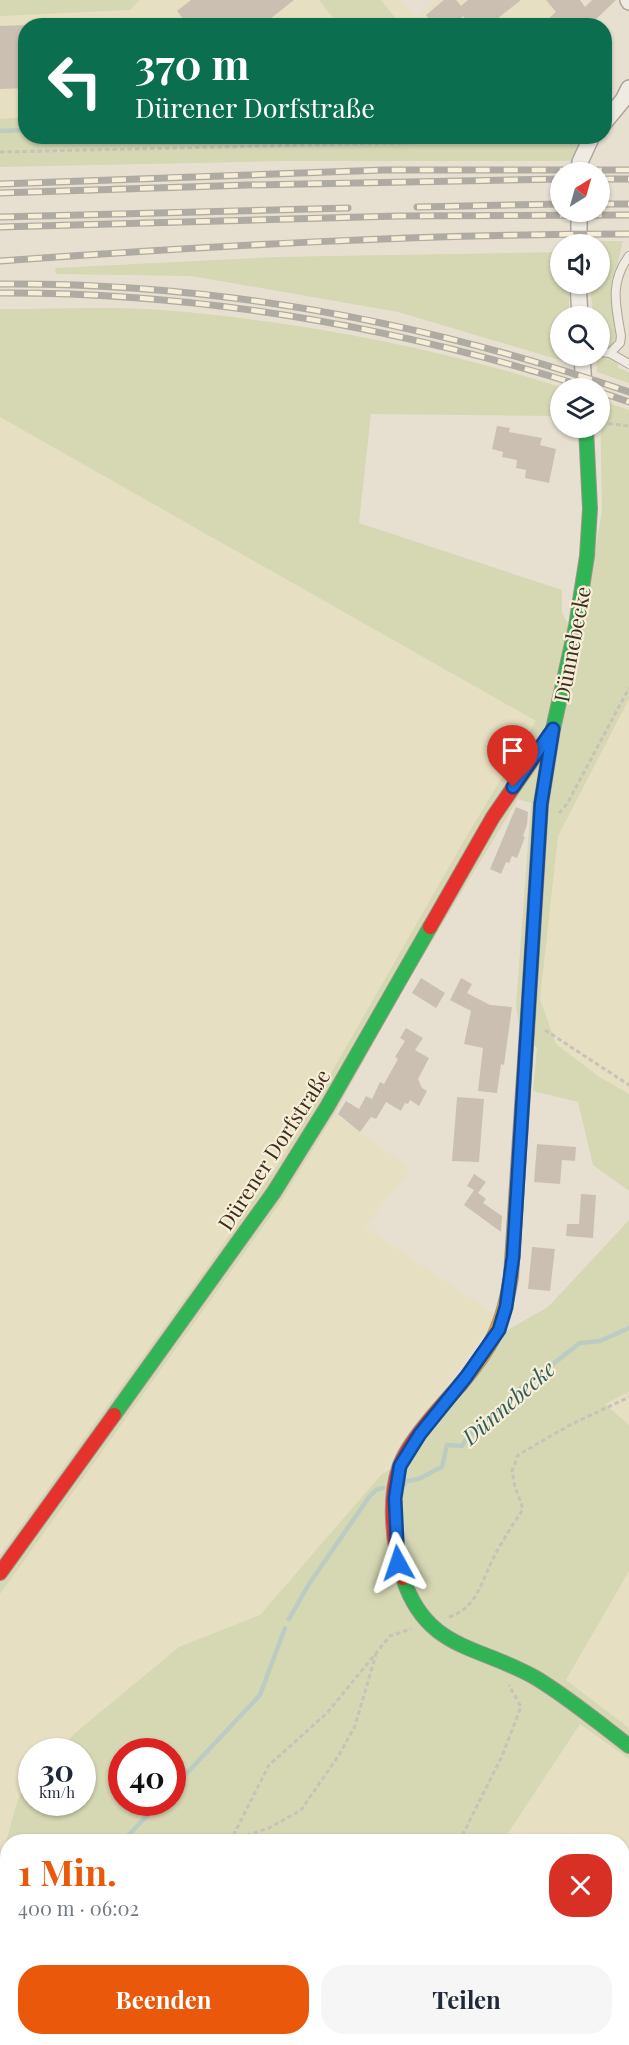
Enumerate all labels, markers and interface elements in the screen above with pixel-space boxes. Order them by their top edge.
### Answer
text: 370 m [135,35,250,91]
icon: left [36,42,114,120]
text: Dürener Dorfstraße [135,89,375,125]
north arrow [550,162,610,222]
map controls [550,162,610,438]
button: sound [550,234,610,294]
button: search [550,306,610,366]
button: layers [550,378,610,438]
street label: Dünnebecke [546,584,596,704]
pin [487,725,538,787]
icon: arrive [496,734,529,767]
street label: Dürener Dorfstraße [210,1063,336,1235]
water label: Dünnebecke [454,1353,561,1451]
position arrow [366,1531,430,1595]
speed limit sign: 40 [108,1738,186,1816]
text: 30 [40,1750,74,1790]
text: km/h [39,1782,75,1802]
text: 1 Min. [18,1847,117,1895]
button: close [549,1854,612,1917]
text: 400 m · 06:02 [18,1894,139,1921]
button: Beenden [18,1965,309,2034]
button: Teilen [321,1965,612,2034]

